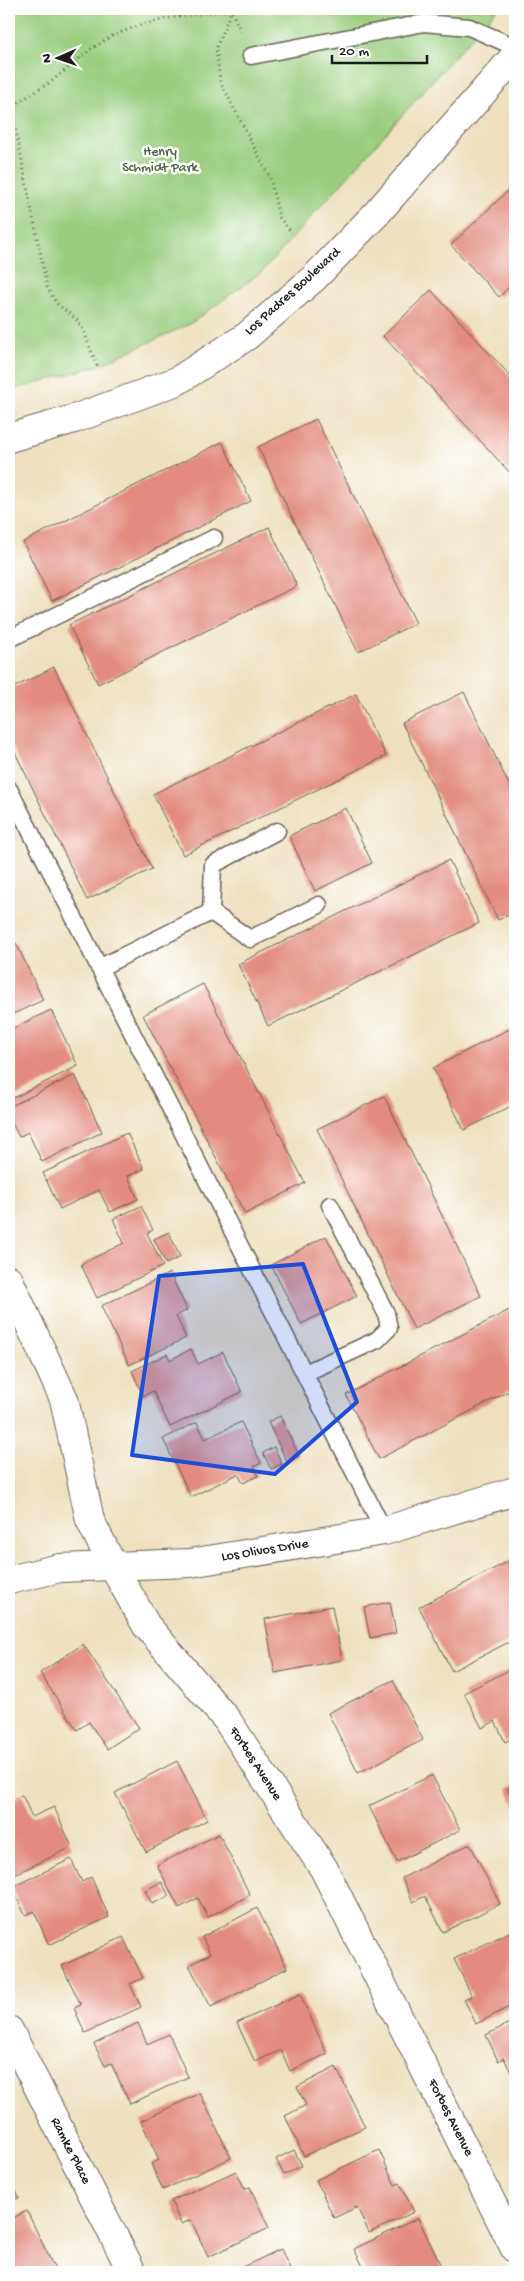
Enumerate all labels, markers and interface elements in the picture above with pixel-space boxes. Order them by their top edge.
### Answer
north arrow [32,32,82,82]
scale bar [332,32,426,64]
text: 20 m [339,43,369,61]
text: N [39,54,56,63]
park label: Henry Schmidt Park [122,144,200,177]
street label: Los Padres Boulevard [241,243,346,340]
street label: Los Olivos Drive [220,1536,310,1566]
street label: Forbes Avenue [224,1723,286,1805]
street label: Forbes Avenue [423,2076,477,2160]
street label: Ramke Place [46,2115,94,2188]

